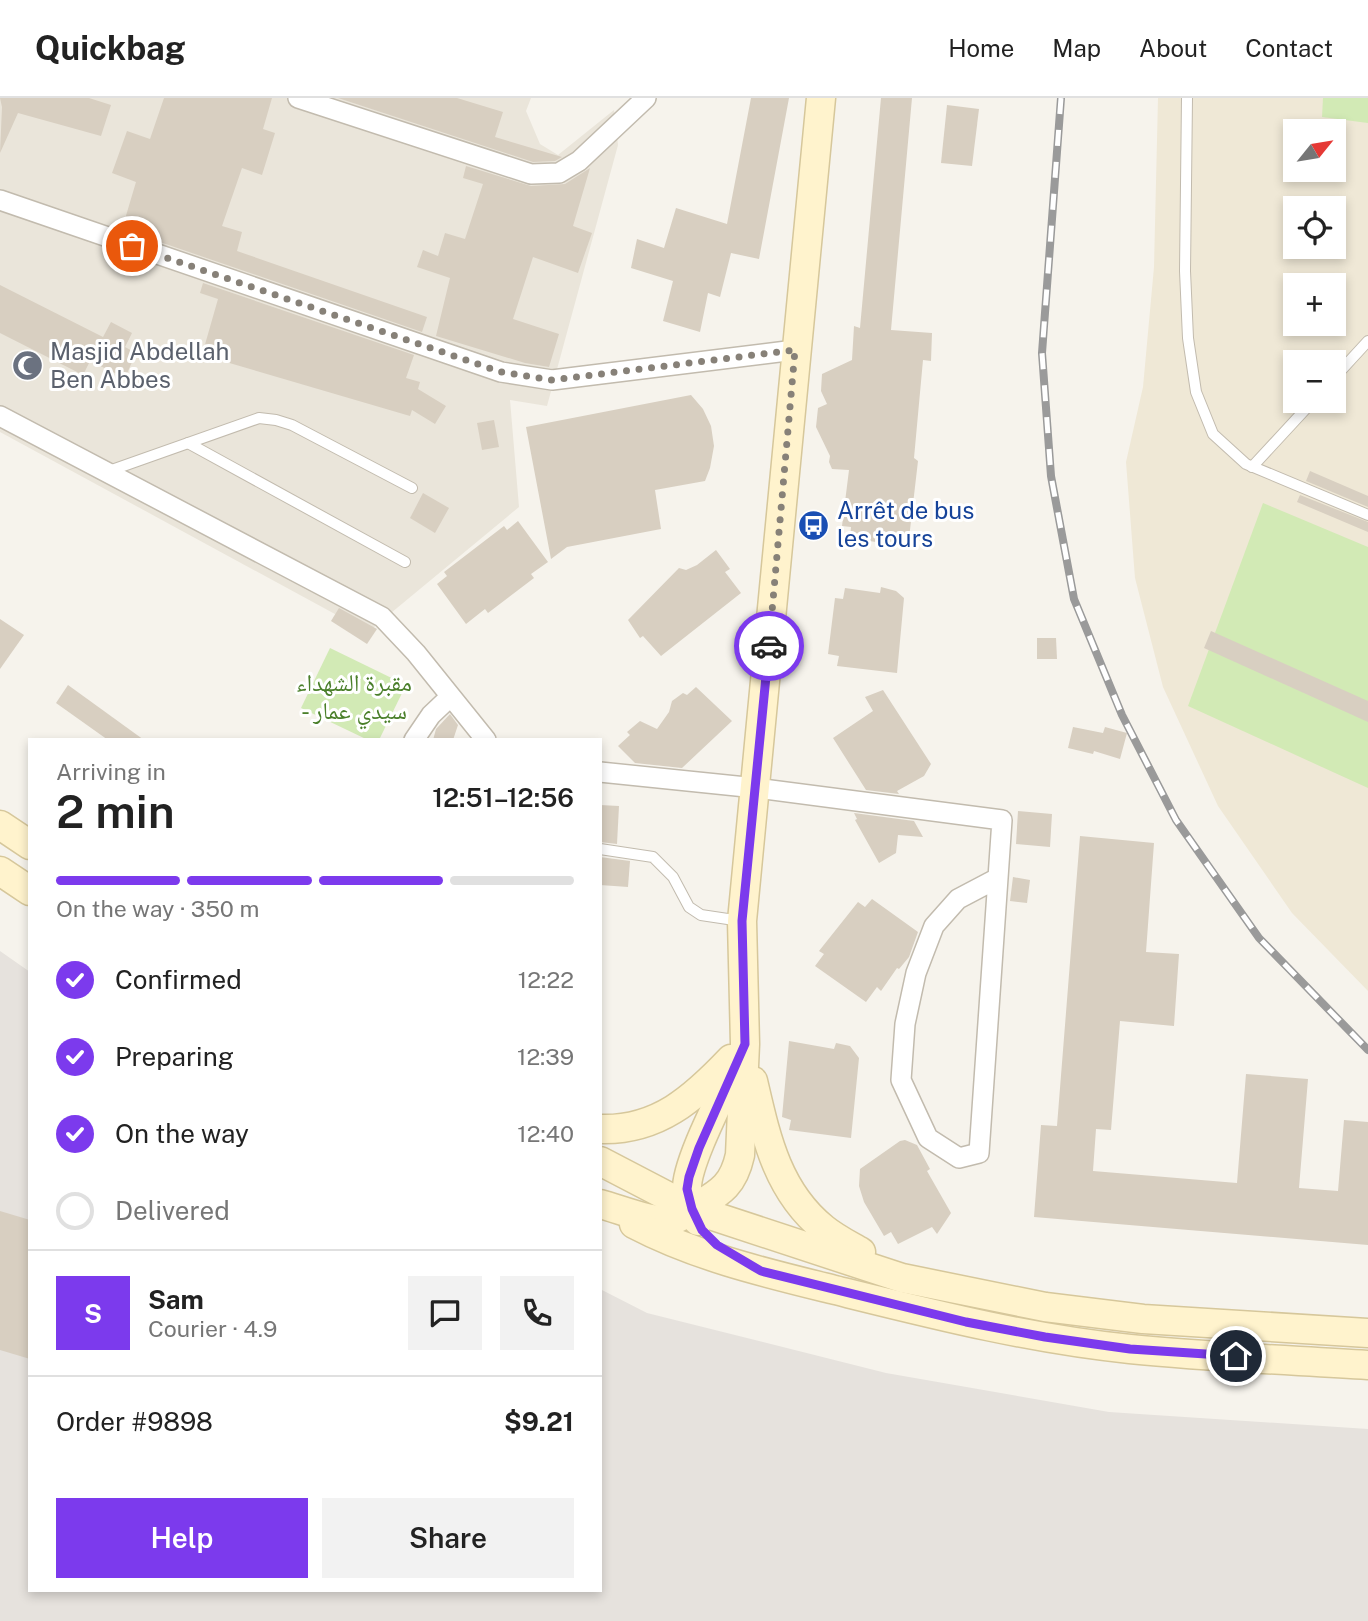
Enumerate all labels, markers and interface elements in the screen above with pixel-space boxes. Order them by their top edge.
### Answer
text: Quickbag [35,29,186,67]
text: Home [948,34,1014,62]
text: Map [1052,34,1101,62]
text: About [1139,34,1207,62]
text: Contact [1245,34,1333,62]
north arrow [1283,119,1346,182]
map controls [1283,119,1346,413]
button: locate [1283,196,1346,259]
pin [102,216,162,276]
icon: bag [113,227,151,265]
button: + [1283,273,1346,336]
place label: Masjid Abdellah Ben Abbes [50,337,229,393]
mosque icon: Masjid Abdellah Ben Abbes [10,349,44,383]
button: − [1283,350,1346,413]
place label: Arrêt de bus les tours [837,496,974,552]
bus stop icon: Arrêt de bus les tours [797,508,831,542]
courier [734,611,804,681]
icon: car [750,627,788,665]
park label: مقبرة الشهداء - سيدي عمار [296,668,412,730]
text: Arriving in [56,758,166,785]
text: 12:51–12:56 [432,782,574,813]
text: 2 min [56,784,175,838]
text: On the way · 350 m [56,895,259,922]
icon: check [56,961,94,999]
text: Confirmed [115,964,242,995]
text: 12:22 [518,966,574,993]
icon: check [56,1038,94,1076]
text: Preparing [115,1041,234,1072]
text: 12:39 [517,1043,574,1070]
icon: check [56,1115,94,1153]
text: On the way [115,1118,249,1149]
text: 12:40 [517,1120,574,1147]
text: Delivered [115,1195,230,1226]
button: chat [408,1276,482,1350]
button: phone [500,1276,574,1350]
text: Sam [148,1284,204,1315]
text: S [84,1298,102,1329]
text: Courier · 4.9 [148,1315,277,1342]
pin [1206,1326,1266,1386]
icon: home [1217,1337,1255,1375]
text: Order #9898 [56,1406,213,1437]
text: $9.21 [504,1406,574,1437]
button: Help [56,1498,308,1578]
button: Share [322,1498,574,1578]

